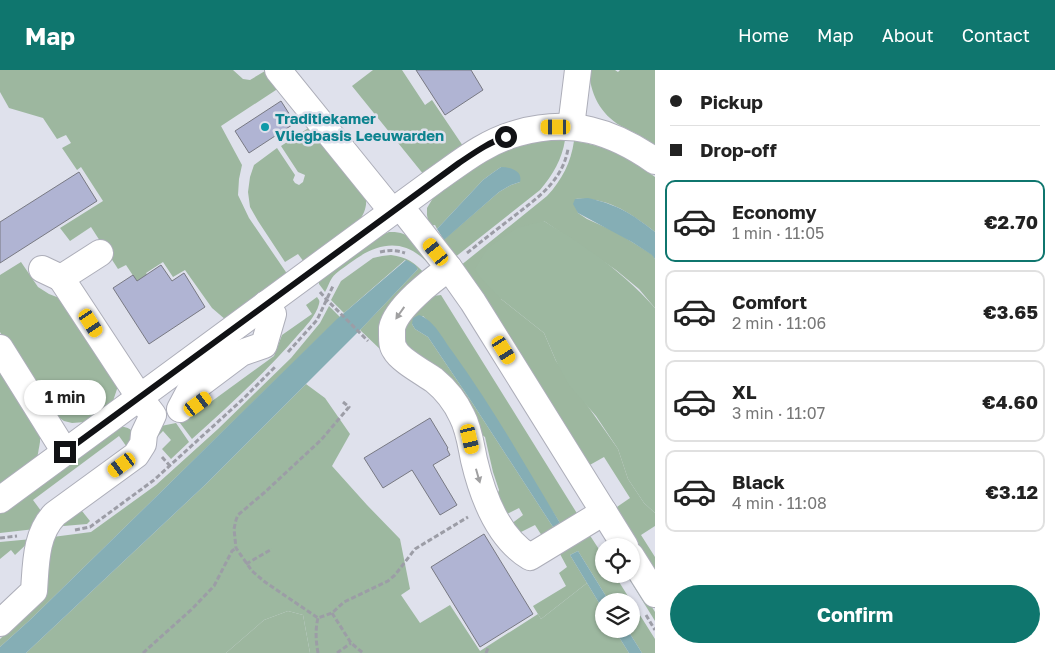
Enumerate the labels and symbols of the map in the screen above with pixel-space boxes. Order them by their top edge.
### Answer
place label: Traditiekamer Vliegbasis Leeuwarden [275,109,444,144]
car [541,120,571,135]
marker: Traditiekamer Vliegbasis Leeuwarden [259,121,271,133]
route start [495,126,517,148]
car [420,236,451,268]
car [76,306,105,340]
one-way arrow [395,306,405,320]
car [489,333,518,367]
callout: 1 min [24,380,106,414]
car [181,389,214,419]
car [459,423,480,455]
route end [54,441,76,463]
car [105,450,138,480]
one-way arrow [475,468,483,483]

